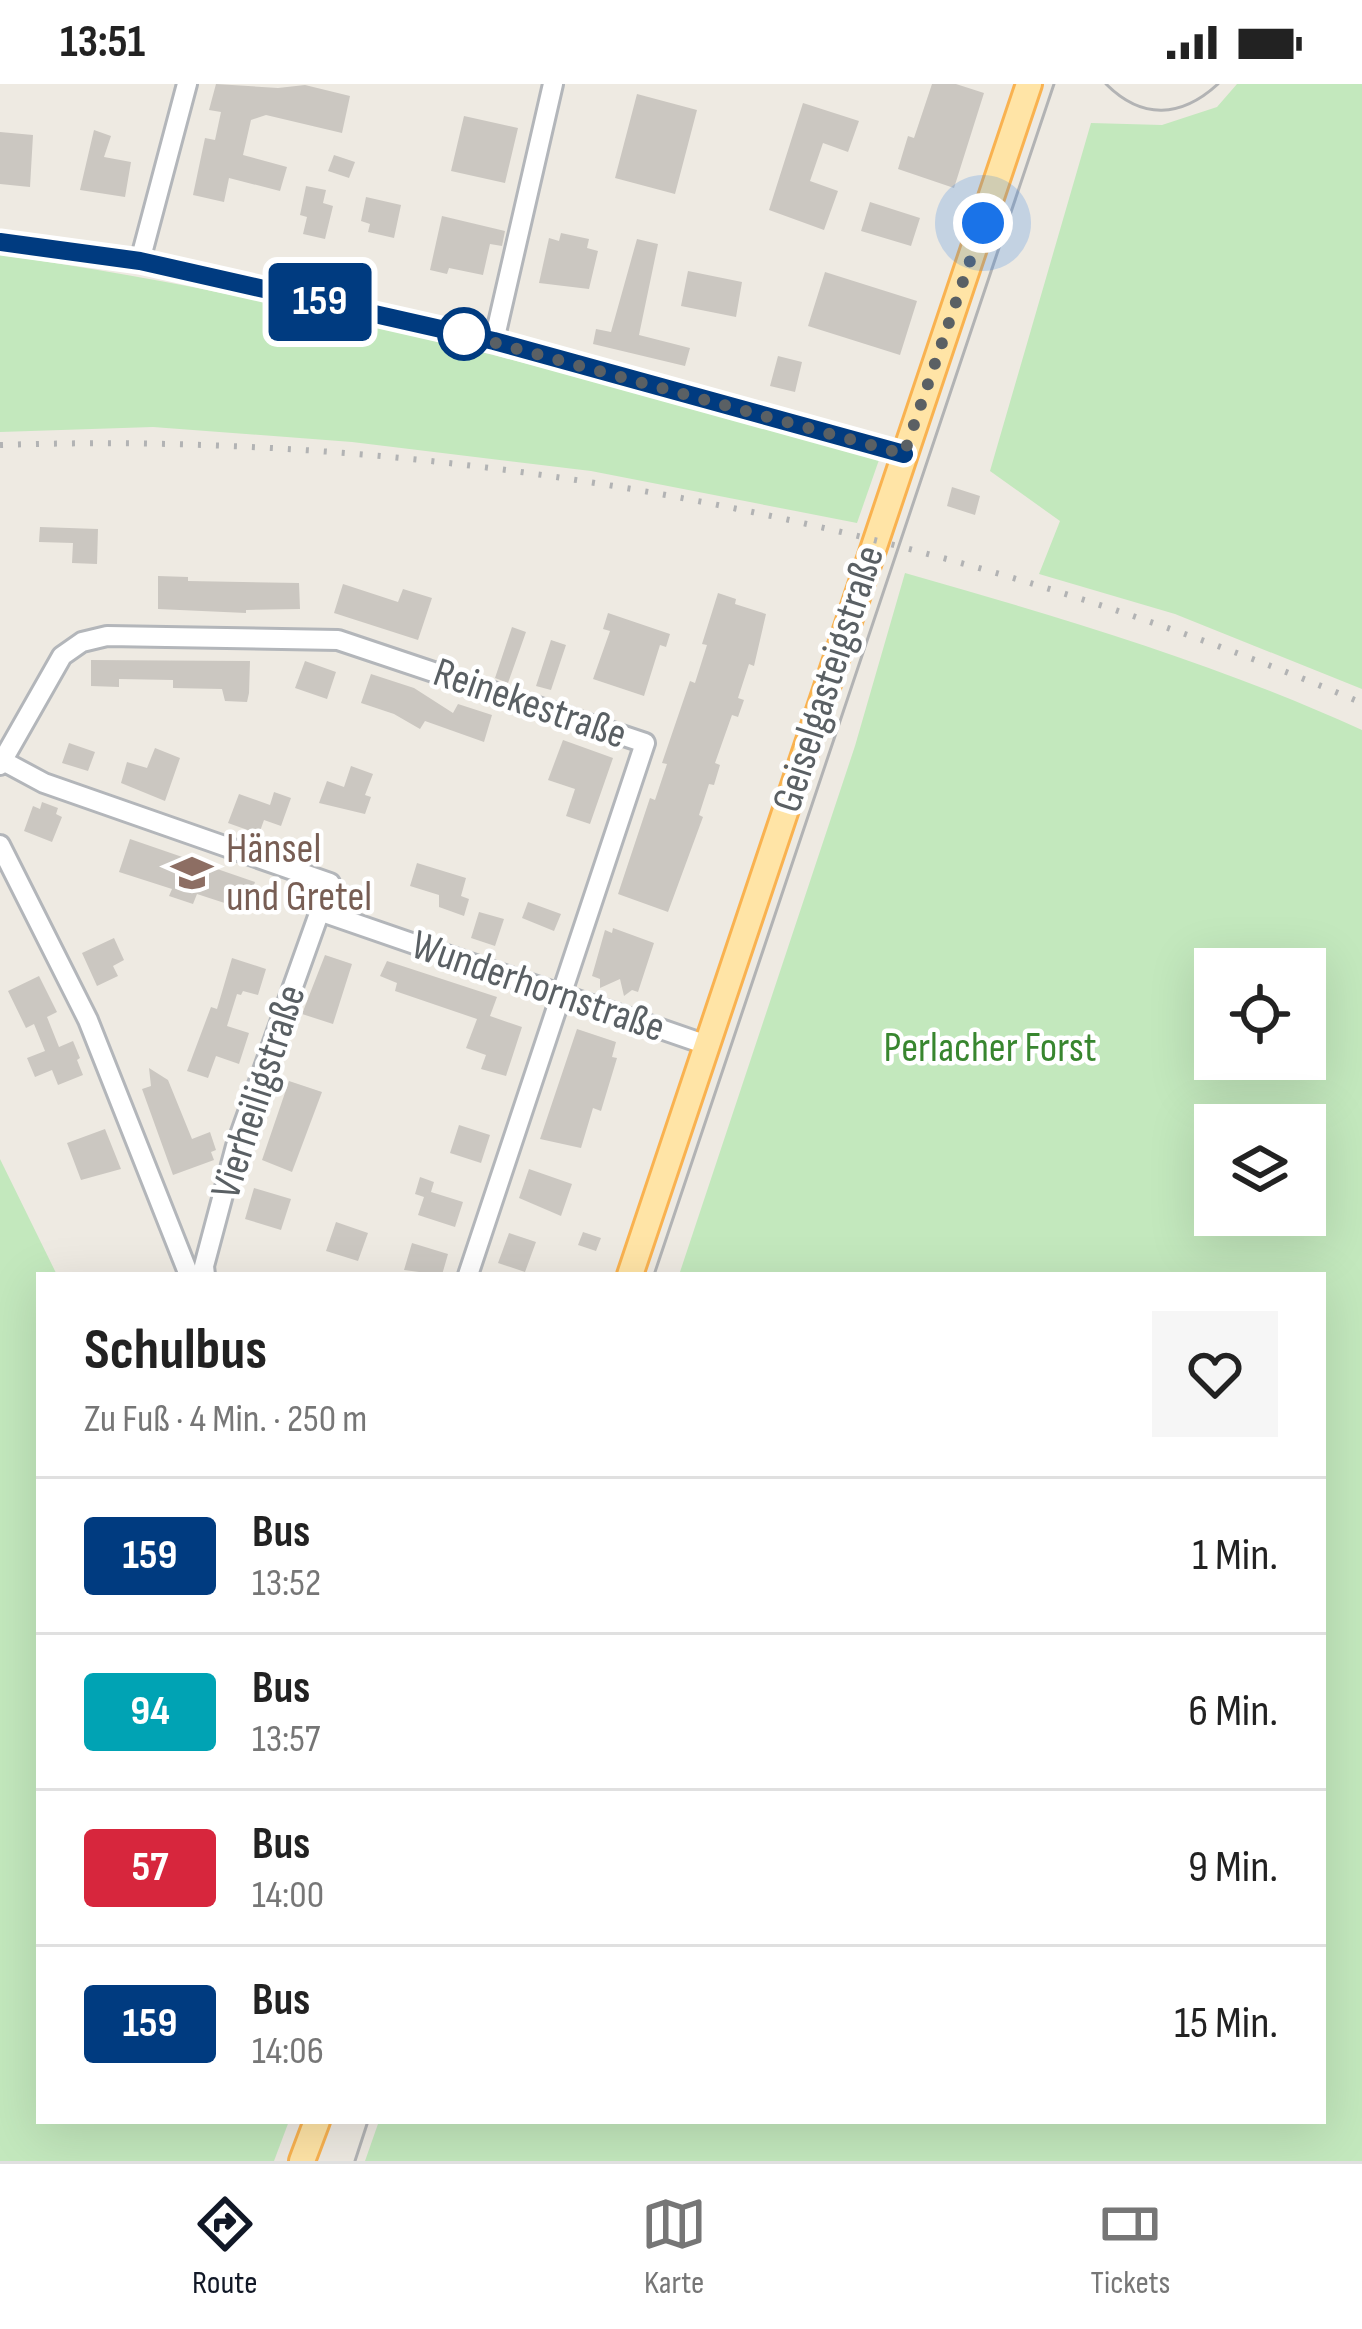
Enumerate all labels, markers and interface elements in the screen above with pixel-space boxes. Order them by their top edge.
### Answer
text: 13:51 [60,15,145,70]
your location [953,193,1013,253]
line badge: 159 [251,263,389,341]
text: 159 [293,276,347,327]
unlabelled marker [439,309,489,359]
street label: Geiselgasteigstraße [762,539,896,819]
street label: Reinekestraße [427,647,633,761]
place label: Hänsel und Gretel [226,824,372,923]
school or university icon: Hänsel und Gretel [169,850,215,896]
street label: Wunderhornstraße [405,920,671,1054]
map controls [1194,948,1326,1236]
button: locate [1194,948,1326,1080]
street label: Vierheiligstraße [201,979,317,1205]
park label: Perlacher Forst [883,1023,1097,1074]
button: layers [1194,1104,1326,1236]
button: heart [1152,1311,1278,1437]
text: Schulbus [84,1317,267,1385]
text: Zu Fuß · 4 Min. · 250 m [84,1396,367,1443]
text: Bus [252,1505,310,1560]
text: 1 Min. [1192,1528,1278,1583]
text: 159 [123,1530,177,1581]
text: 13:52 [252,1560,321,1607]
text: Bus [252,1661,310,1716]
text: 6 Min. [1188,1684,1278,1739]
text: 94 [130,1686,170,1737]
text: 13:57 [252,1716,320,1763]
text: Bus [252,1817,310,1872]
text: 9 Min. [1188,1840,1278,1895]
text: 57 [132,1842,168,1893]
text: 14:00 [252,1872,324,1919]
text: Bus [252,1973,310,2028]
text: 15 Min. [1174,1996,1278,2051]
text: 159 [123,1998,177,2049]
text: 14:06 [252,2028,324,2075]
tab: Route [192,2191,258,2303]
tab: Karte [641,2191,707,2303]
tab: Tickets [1091,2191,1170,2303]

